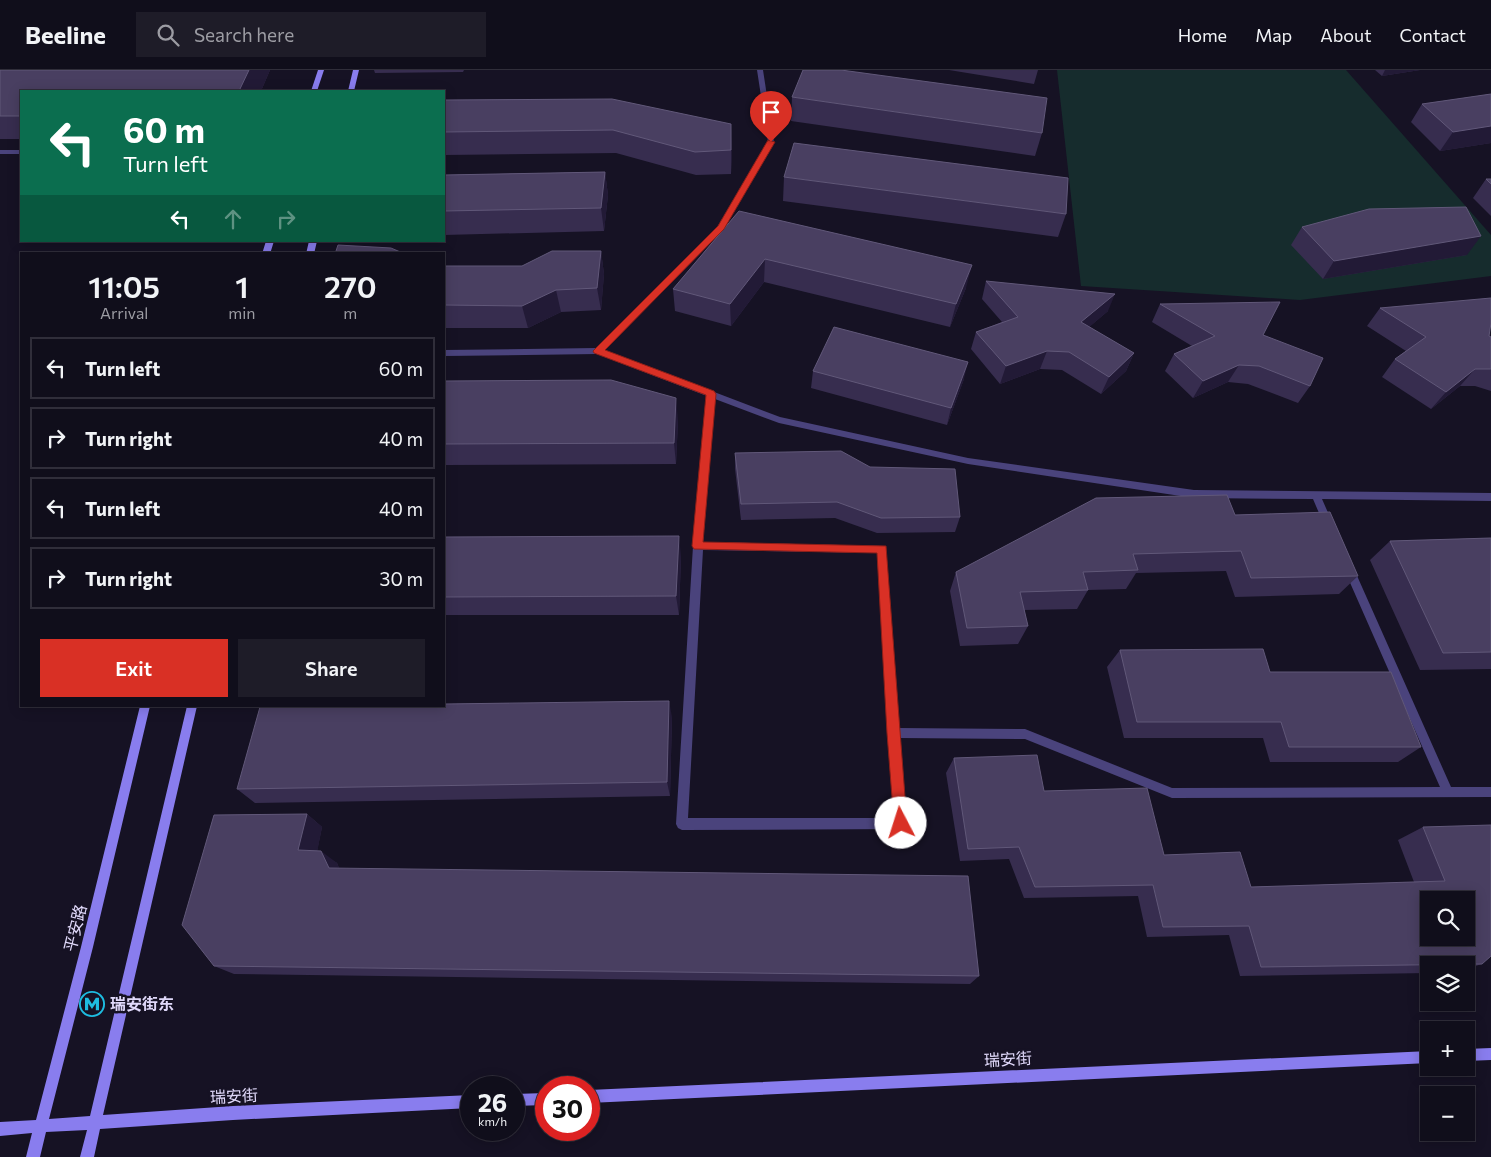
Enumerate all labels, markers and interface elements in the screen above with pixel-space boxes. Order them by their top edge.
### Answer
search box [136,12,486,57]
text: Beeline [25,20,106,49]
icon: search [154,21,182,49]
text: Search here [194,23,294,46]
text: Home [1178,24,1227,46]
text: Map [1255,24,1292,46]
text: About [1320,24,1372,46]
text: Contact [1400,24,1466,46]
pin [750,91,792,142]
icon: arrive [757,98,785,126]
text: 60 m [123,107,205,150]
icon: left [40,110,105,175]
text: Turn left [123,150,208,177]
icon: left [166,205,194,233]
icon: ahead [219,205,247,233]
icon: right [272,205,300,233]
text: 11:05 [88,267,160,304]
text: 1 [235,267,249,304]
text: 270 [324,267,377,304]
text: Arrival [100,303,148,322]
text: min [228,303,256,322]
text: m [343,303,357,322]
icon: left [42,354,70,382]
text: Turn left [85,357,160,380]
text: 60 m [379,357,423,380]
icon: right [42,424,70,452]
text: Turn right [85,427,172,450]
text: 40 m [379,427,423,450]
icon: left [42,494,70,522]
text: Turn left [85,497,160,520]
text: 40 m [379,497,423,520]
icon: right [42,564,70,592]
text: Turn right [85,567,172,590]
text: 30 m [380,567,423,590]
button: Exit [40,639,228,697]
button: Share [238,639,425,697]
position arrow [874,796,926,848]
map controls [1420,891,1475,1141]
button: search [1420,891,1475,946]
street label: 平安路 [59,902,90,953]
button: layers [1420,956,1475,1011]
metro station icon: 瑞安街东 [79,991,105,1017]
place label: 瑞安街东 [110,994,174,1013]
button: + [1420,1021,1475,1076]
street label: 瑞安街 [984,1048,1032,1069]
speed limit sign: 30 [535,1076,600,1141]
street label: 瑞安街 [210,1085,258,1106]
button: − [1420,1086,1475,1141]
text: 26 [478,1087,507,1117]
text: km/h [478,1114,507,1128]

